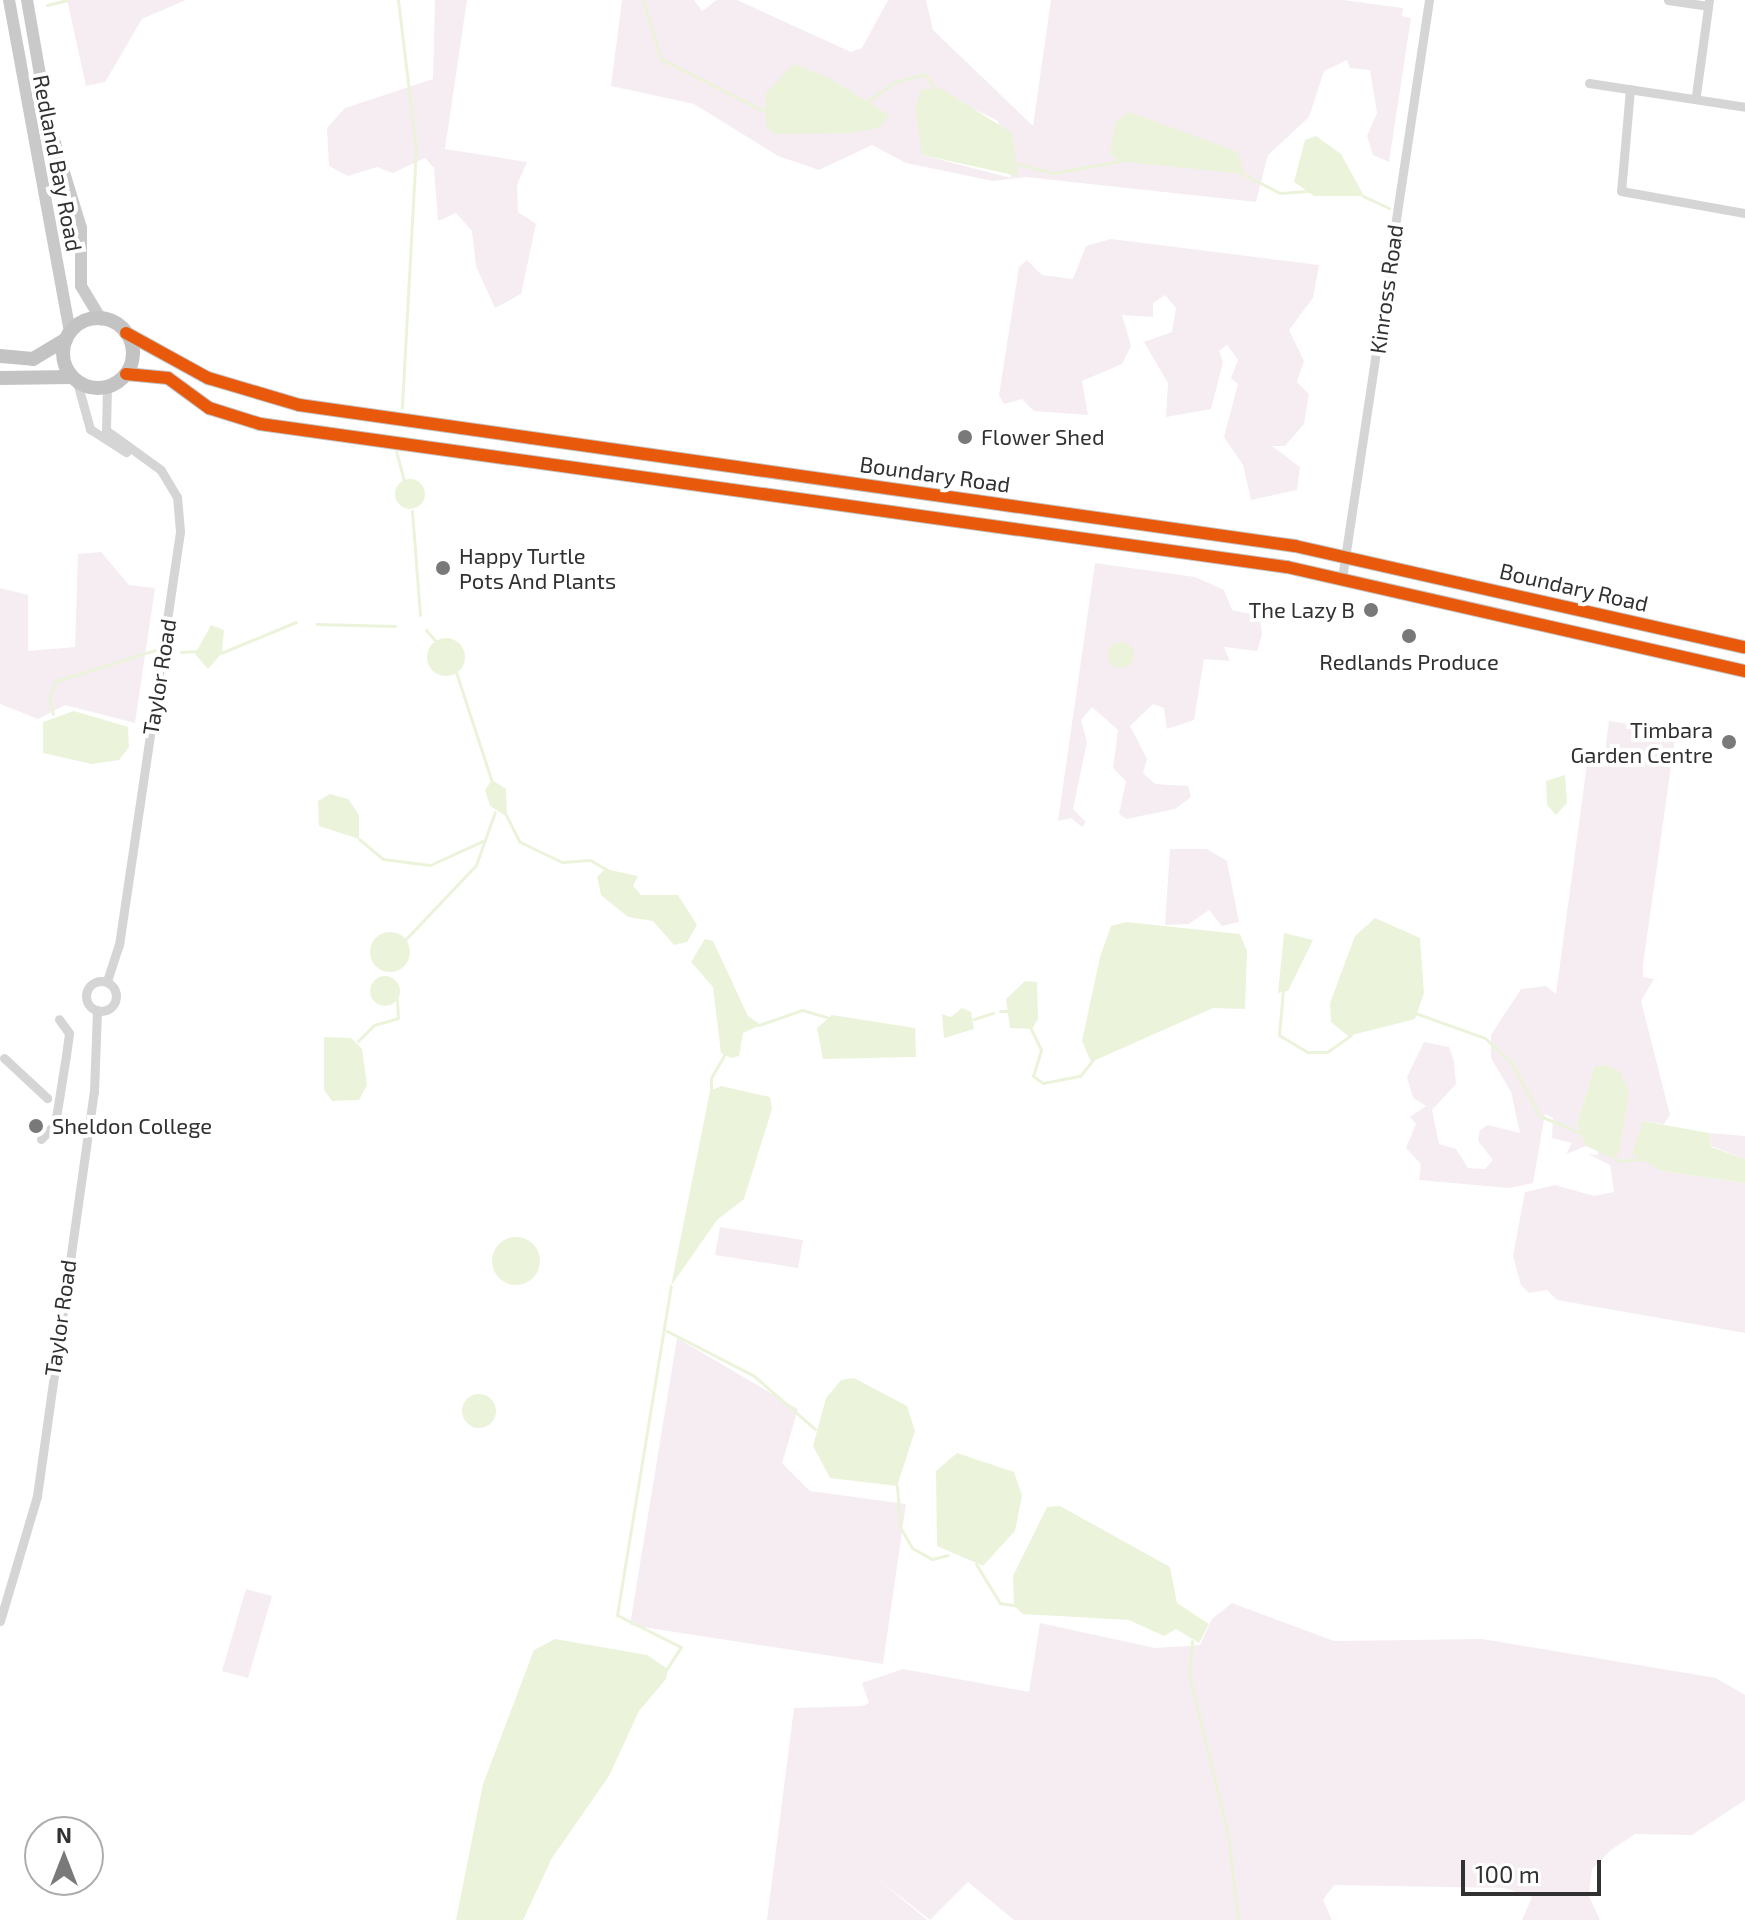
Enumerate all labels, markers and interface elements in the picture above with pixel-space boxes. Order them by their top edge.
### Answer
street label: Redland Bay Road [28,72,88,254]
street label: Kinross Road [1364,223,1408,355]
place label: Flower Shed [981,424,1105,450]
marker: Flower Shed [956,428,974,446]
street label: Boundary Road [858,450,1012,498]
place label: Happy Turtle Pots And Plants [459,542,617,594]
street label: Boundary Road [1497,557,1651,617]
marker: Happy Turtle Pots And Plants [434,559,452,577]
place label: The Lazy B [1248,597,1355,623]
marker: The Lazy B [1362,601,1380,619]
street label: Taylor Road [137,617,181,737]
marker: Redlands Produce [1400,627,1418,645]
place label: Redlands Produce [1319,649,1499,675]
place label: Timbara Garden Centre [1571,716,1713,768]
marker: Timbara Garden Centre [1720,733,1738,751]
place label: Sheldon College [52,1113,212,1139]
marker: Sheldon College [27,1117,45,1135]
street label: Taylor Road [39,1258,81,1378]
north arrow [24,1816,104,1896]
text: N [56,1821,72,1847]
scale bar [1465,1844,1605,1894]
text: 100 m [1475,1859,1540,1888]

